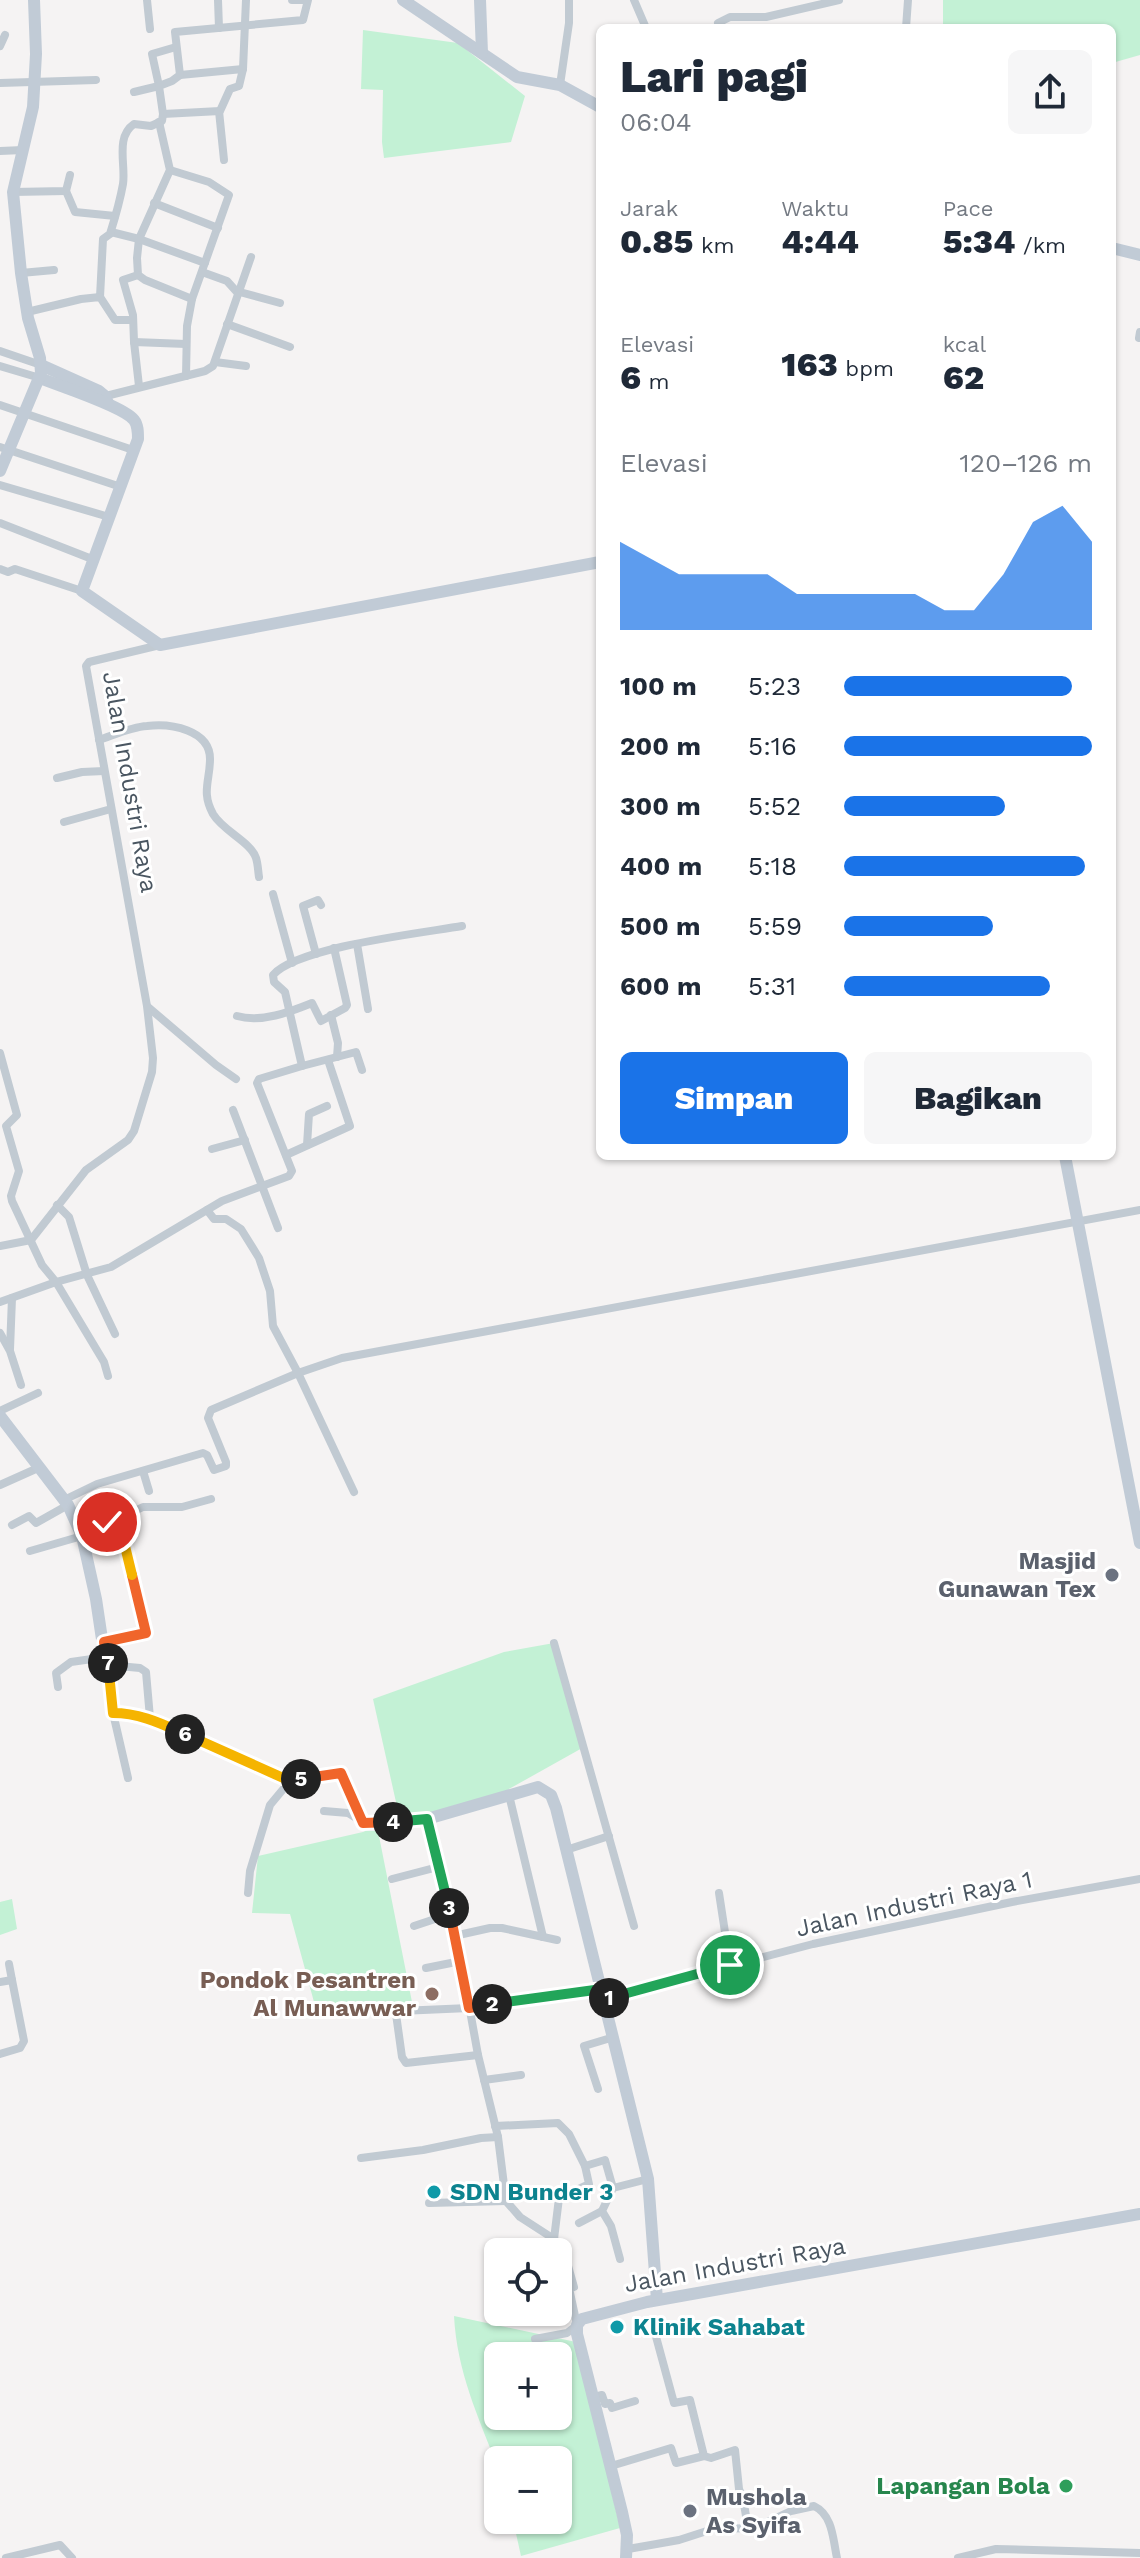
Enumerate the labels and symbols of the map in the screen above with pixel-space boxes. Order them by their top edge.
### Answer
street label: Jalan Industri Raya [97,669,163,895]
pin [73,1488,141,1556]
place label: Masjid Gunawan Tex [938,1547,1096,1603]
marker: Masjid Gunawan Tex [1103,1566,1121,1584]
pin: 7 [88,1643,128,1683]
pin: 6 [165,1714,205,1754]
pin: 5 [281,1759,321,1799]
pin: 4 [373,1802,413,1842]
street label: Jalan Industri Raya 1 [793,1865,1035,1943]
pin: 3 [429,1888,469,1928]
pin [696,1931,764,1999]
place label: Pondok Pesantren Al Munawwar [200,1966,417,2022]
pin: 1 [589,1978,629,2018]
pin: 2 [472,1984,512,2024]
marker: Pondok Pesantren Al Munawwar [423,1985,441,2003]
place label: SDN Bunder 3 [450,2178,614,2206]
marker: SDN Bunder 3 [425,2183,443,2201]
street label: Jalan Industri Raya [622,2232,848,2298]
place label: Klinik Sahabat [633,2313,805,2341]
marker: Klinik Sahabat [608,2318,626,2336]
place label: Lapangan Bola [876,2472,1050,2500]
marker: Lapangan Bola [1057,2477,1075,2495]
place label: Mushola As Syifa [706,2483,807,2539]
marker: Mushola As Syifa [681,2502,699,2520]

